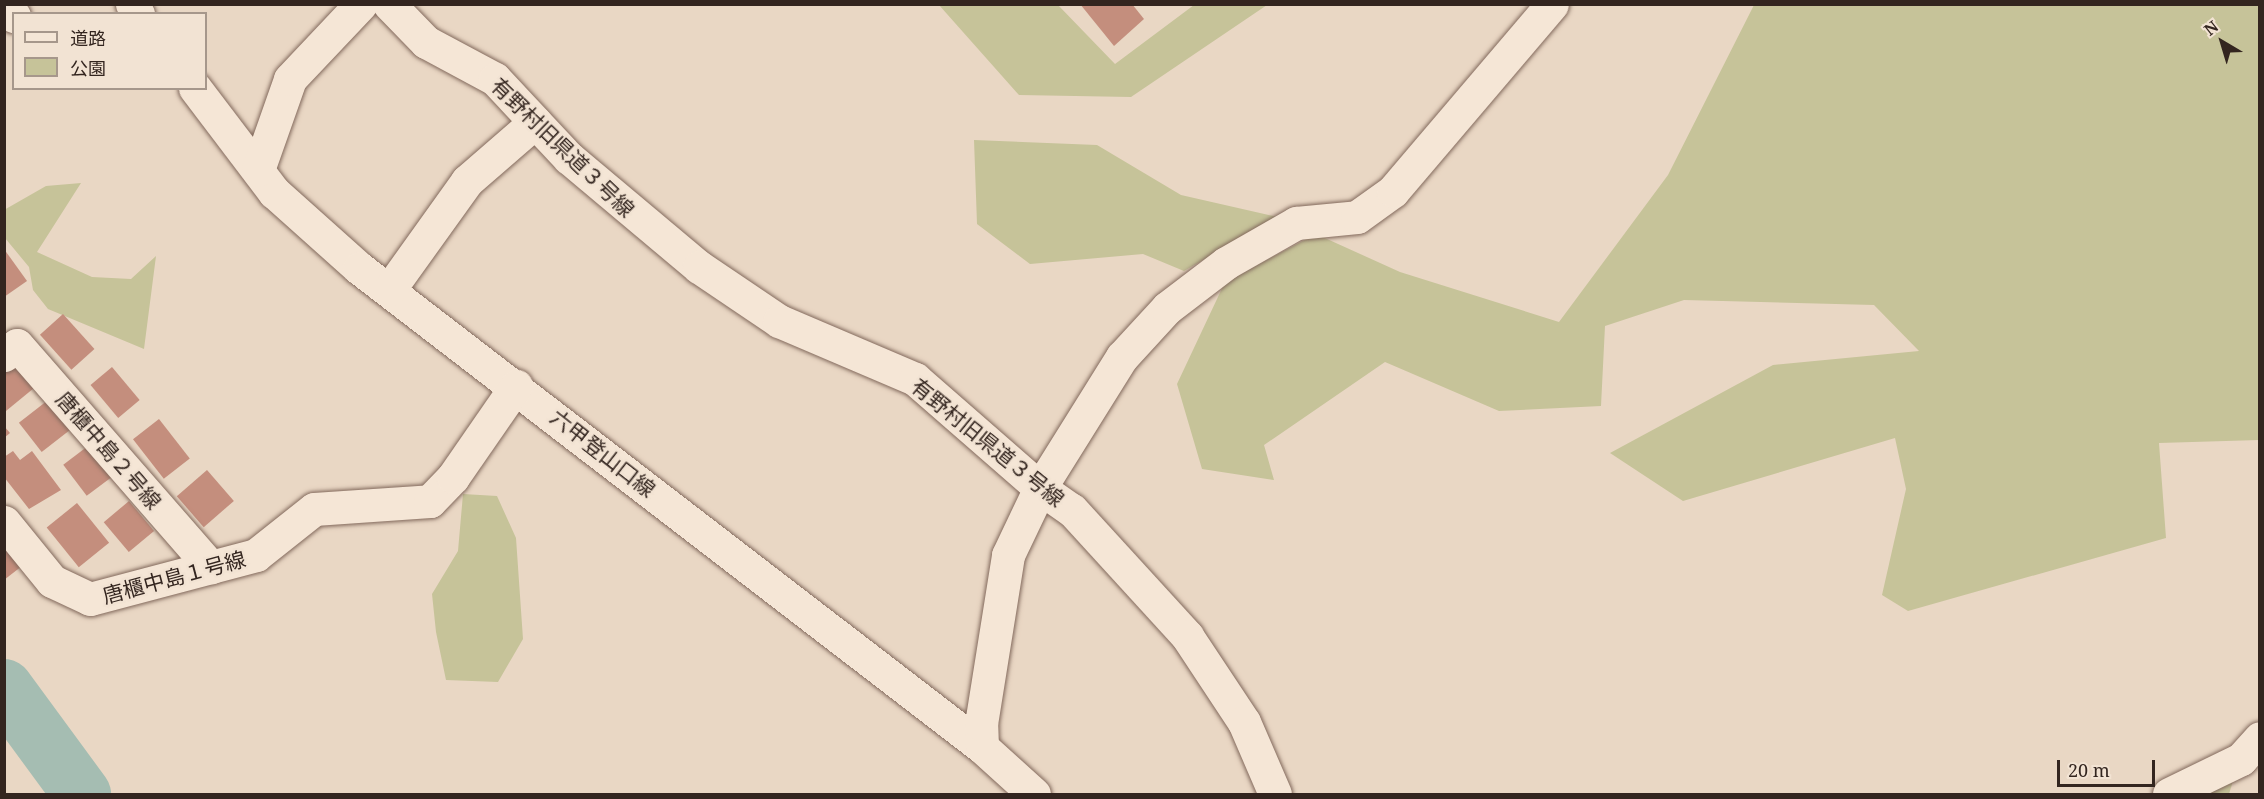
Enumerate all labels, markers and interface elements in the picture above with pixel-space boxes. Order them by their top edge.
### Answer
legend [12,12,207,90]
north arrow [2192,12,2252,72]
text: N [2199,15,2223,40]
text: 道路 [70,26,106,50]
text: 公園 [70,56,106,80]
street label: 有野村旧県道３号線 [486,72,640,222]
street label: 有野村旧県道３号線 [907,373,1069,511]
street label: 唐櫃中島２号線 [51,386,167,514]
street label: 六甲登山口線 [546,404,660,502]
street label: 唐櫃中島１号線 [100,546,248,608]
scale bar [2060,748,2158,786]
text: 20 m [2068,758,2110,782]

